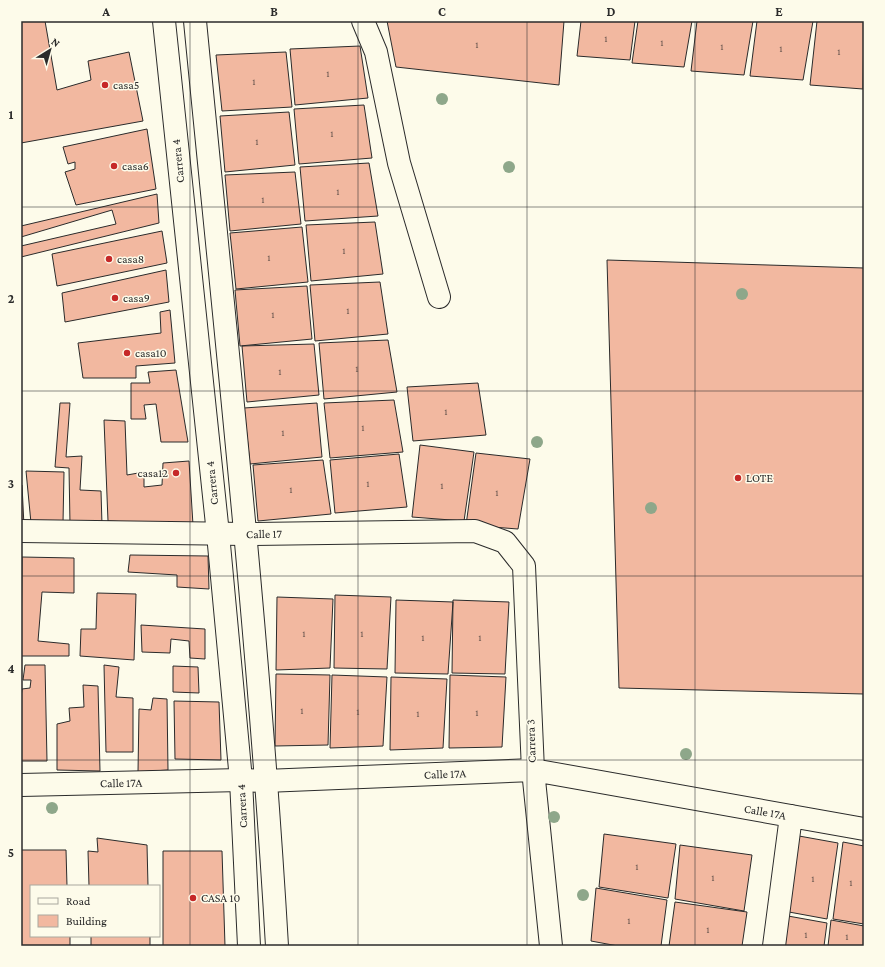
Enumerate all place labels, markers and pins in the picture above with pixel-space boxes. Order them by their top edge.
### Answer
place label: casa5 [113,78,139,92]
marker: casa5 [100,80,110,90]
place label: casa6 [122,159,149,173]
marker: casa6 [109,161,119,171]
place label: casa8 [117,252,144,266]
marker: casa8 [104,254,114,264]
place label: casa9 [123,291,150,305]
marker: casa9 [110,293,120,303]
place label: casa10 [135,346,167,360]
marker: casa10 [122,348,132,358]
place label: casa12 [138,466,168,480]
marker: casa12 [171,468,181,478]
place label: LOTE [746,471,773,485]
marker: LOTE [733,473,743,483]
place label: CASA 10 [201,891,240,905]
marker: CASA 10 [188,893,198,903]

